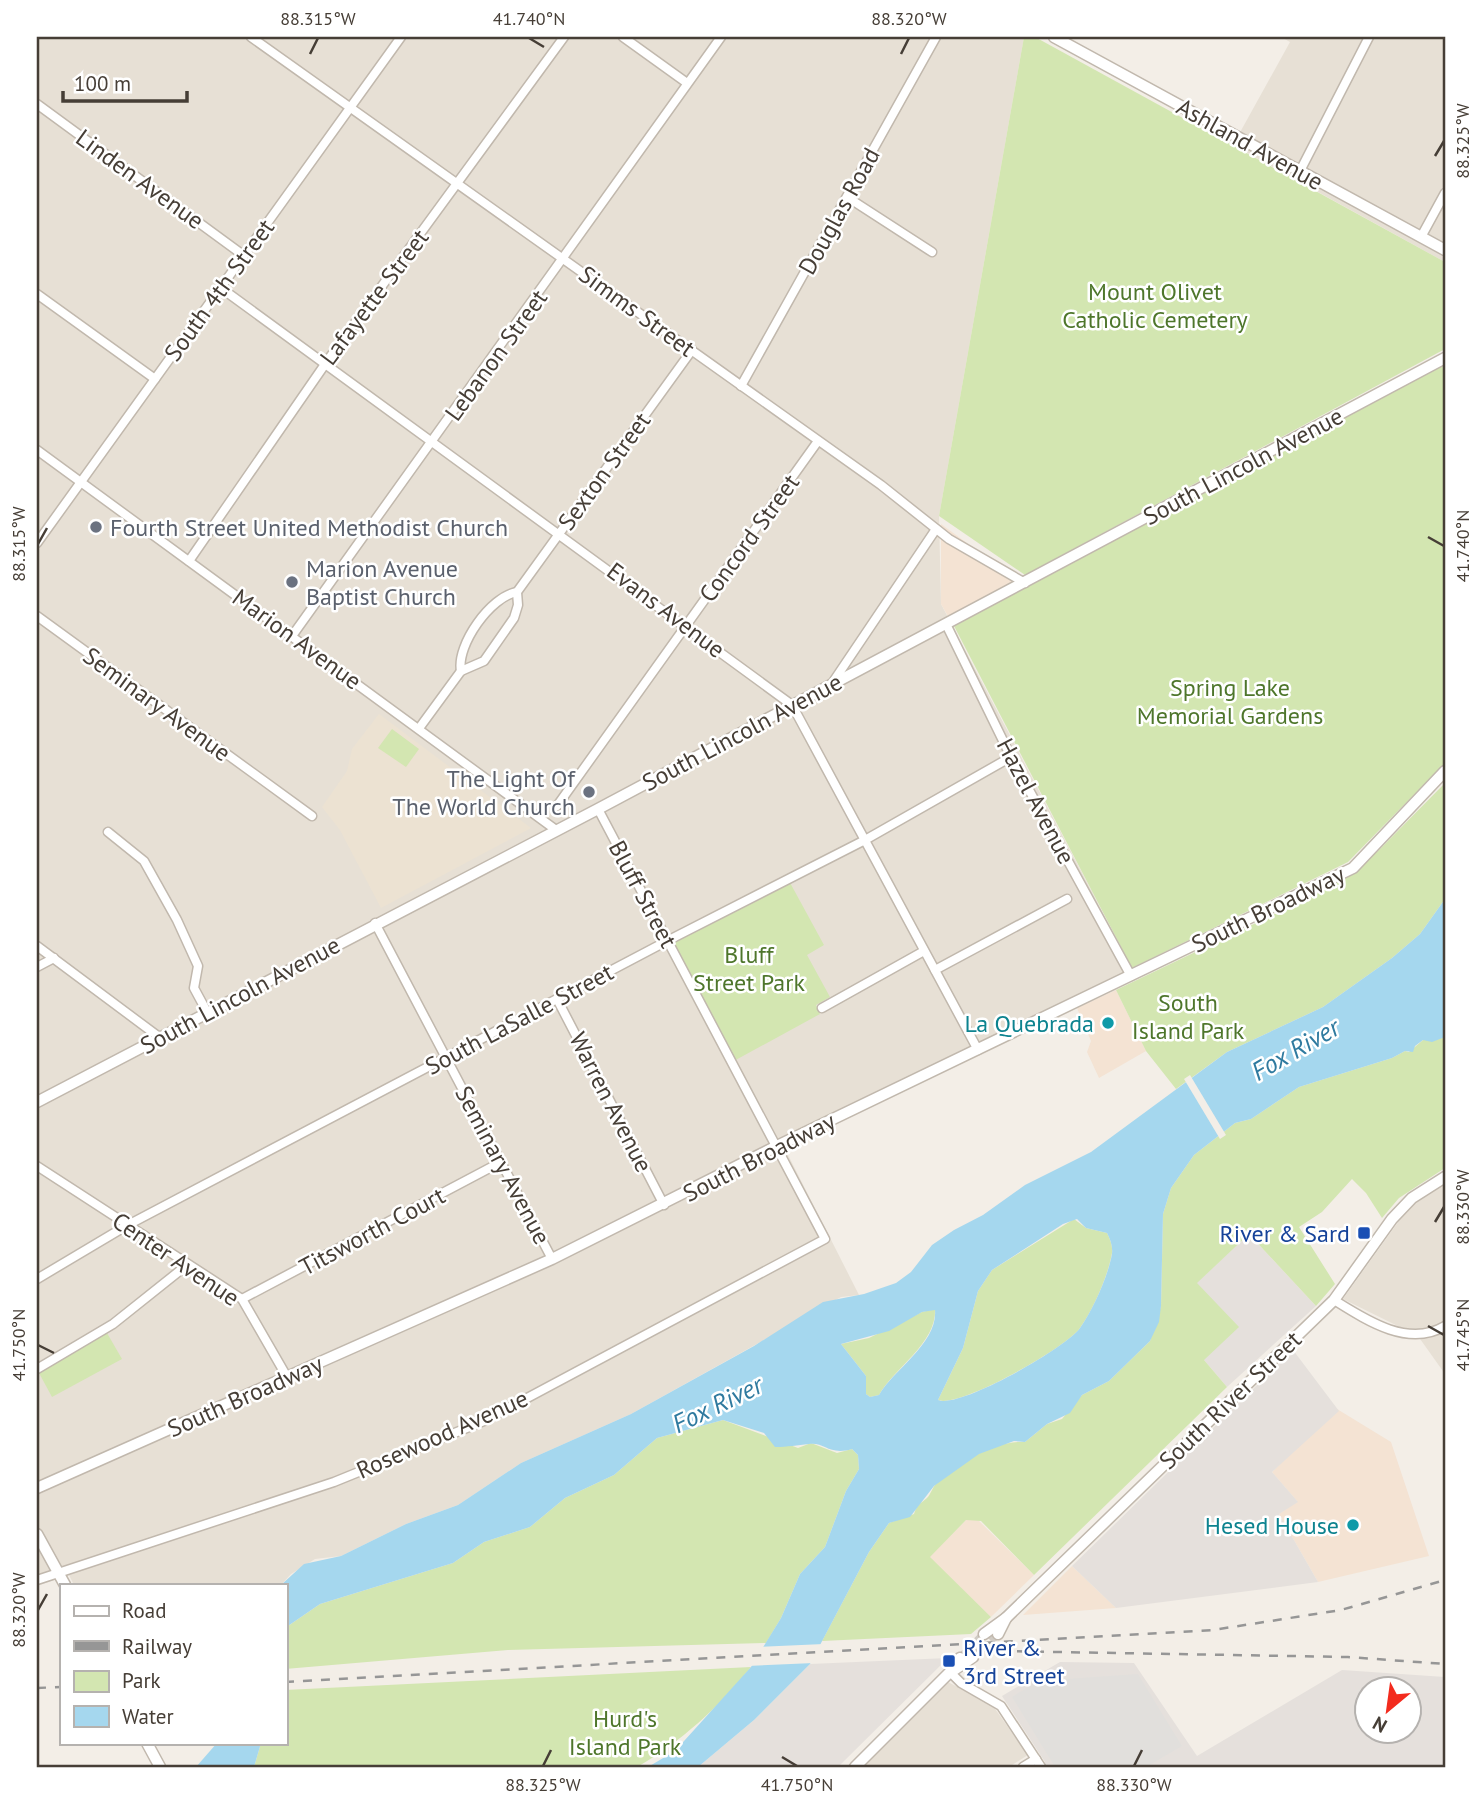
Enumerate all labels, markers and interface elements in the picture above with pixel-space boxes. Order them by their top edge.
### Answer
text: 88.315°W [280,7,356,30]
text: 41.740°N [493,7,565,30]
text: 88.320°W [871,7,947,30]
scale bar [63,60,187,104]
text: 100 m [74,70,131,97]
street label: Ashland Avenue [1171,91,1329,197]
text: 88.325°W [1451,103,1474,179]
street label: Linden Avenue [70,122,210,236]
street label: Douglas Road [791,142,887,280]
street label: South 4th Street [157,213,281,367]
street label: Lafayette Street [313,223,435,371]
street label: Simms Street [573,259,701,363]
park label: Mount Olivet Catholic Cemetery [1062,276,1248,335]
street label: Lebanon Street [438,283,554,427]
street label: South Lincoln Avenue [1138,400,1348,532]
street label: Sexton Street [551,406,657,536]
street label: Concord Street [692,468,806,608]
text: 88.315°W [7,506,30,582]
text: 41.740°N [1451,510,1474,582]
place label: Fourth Street United Methodist Church [110,512,508,543]
marker: Fourth Street United Methodist Church [88,519,104,535]
place label: Marion Avenue Baptist Church [306,553,458,612]
street label: Evans Avenue [601,555,731,665]
marker: Marion Avenue Baptist Church [284,574,300,590]
street label: Marion Avenue [226,582,368,696]
street label: Seminary Avenue [77,640,237,768]
street label: South Lincoln Avenue [637,666,847,798]
park label: Spring Lake Memorial Gardens [1137,672,1323,731]
street label: Hazel Avenue [990,733,1082,869]
place label: The Light Of The World Church [392,763,576,822]
marker: The Light Of The World Church [581,784,597,800]
street label: Bluff Street [602,835,684,953]
street label: South Broadway [1186,859,1350,959]
street label: South Lincoln Avenue [135,929,345,1061]
park label: Bluff Street Park [693,939,805,998]
street label: South LaSalle Street [420,956,618,1082]
park label: South Island Park [1132,987,1245,1046]
place label: La Quebrada [964,1008,1094,1039]
water label: Fox River [1245,1010,1346,1087]
marker: La Quebrada [1100,1015,1116,1031]
street label: Warren Avenue [562,1027,660,1177]
street label: Seminary Avenue [448,1080,558,1250]
street label: South Broadway [678,1105,840,1209]
text: 88.330°W [1451,1169,1474,1245]
street label: Titsworth Court [294,1180,450,1282]
street label: Center Avenue [106,1205,246,1313]
place label: River & Sard [1220,1218,1350,1249]
marker: River & Sard [1356,1225,1372,1241]
text: 41.745°N [1451,1299,1474,1371]
text: 41.750°N [7,1309,30,1381]
street label: South River Street [1152,1324,1308,1476]
street label: South Broadway [163,1348,327,1444]
water label: Fox River [666,1367,769,1440]
street label: Rosewood Avenue [351,1382,533,1486]
place label: Hesed House [1205,1510,1339,1541]
marker: Hesed House [1345,1517,1361,1533]
text: 88.320°W [7,1572,30,1648]
legend [60,1584,287,1744]
text: Road [122,1597,166,1624]
place label: River & 3rd Street [963,1632,1065,1691]
text: Railway [122,1633,192,1660]
marker: River & 3rd Street [941,1653,957,1669]
text: Park [122,1667,161,1694]
north arrow [1352,1674,1422,1744]
text: Water [122,1703,174,1730]
park label: Hurd's Island Park [569,1703,682,1762]
text: N [1368,1711,1391,1738]
text: 88.325°W [505,1773,581,1796]
text: 41.750°N [761,1773,833,1796]
text: 88.330°W [1096,1773,1172,1796]

